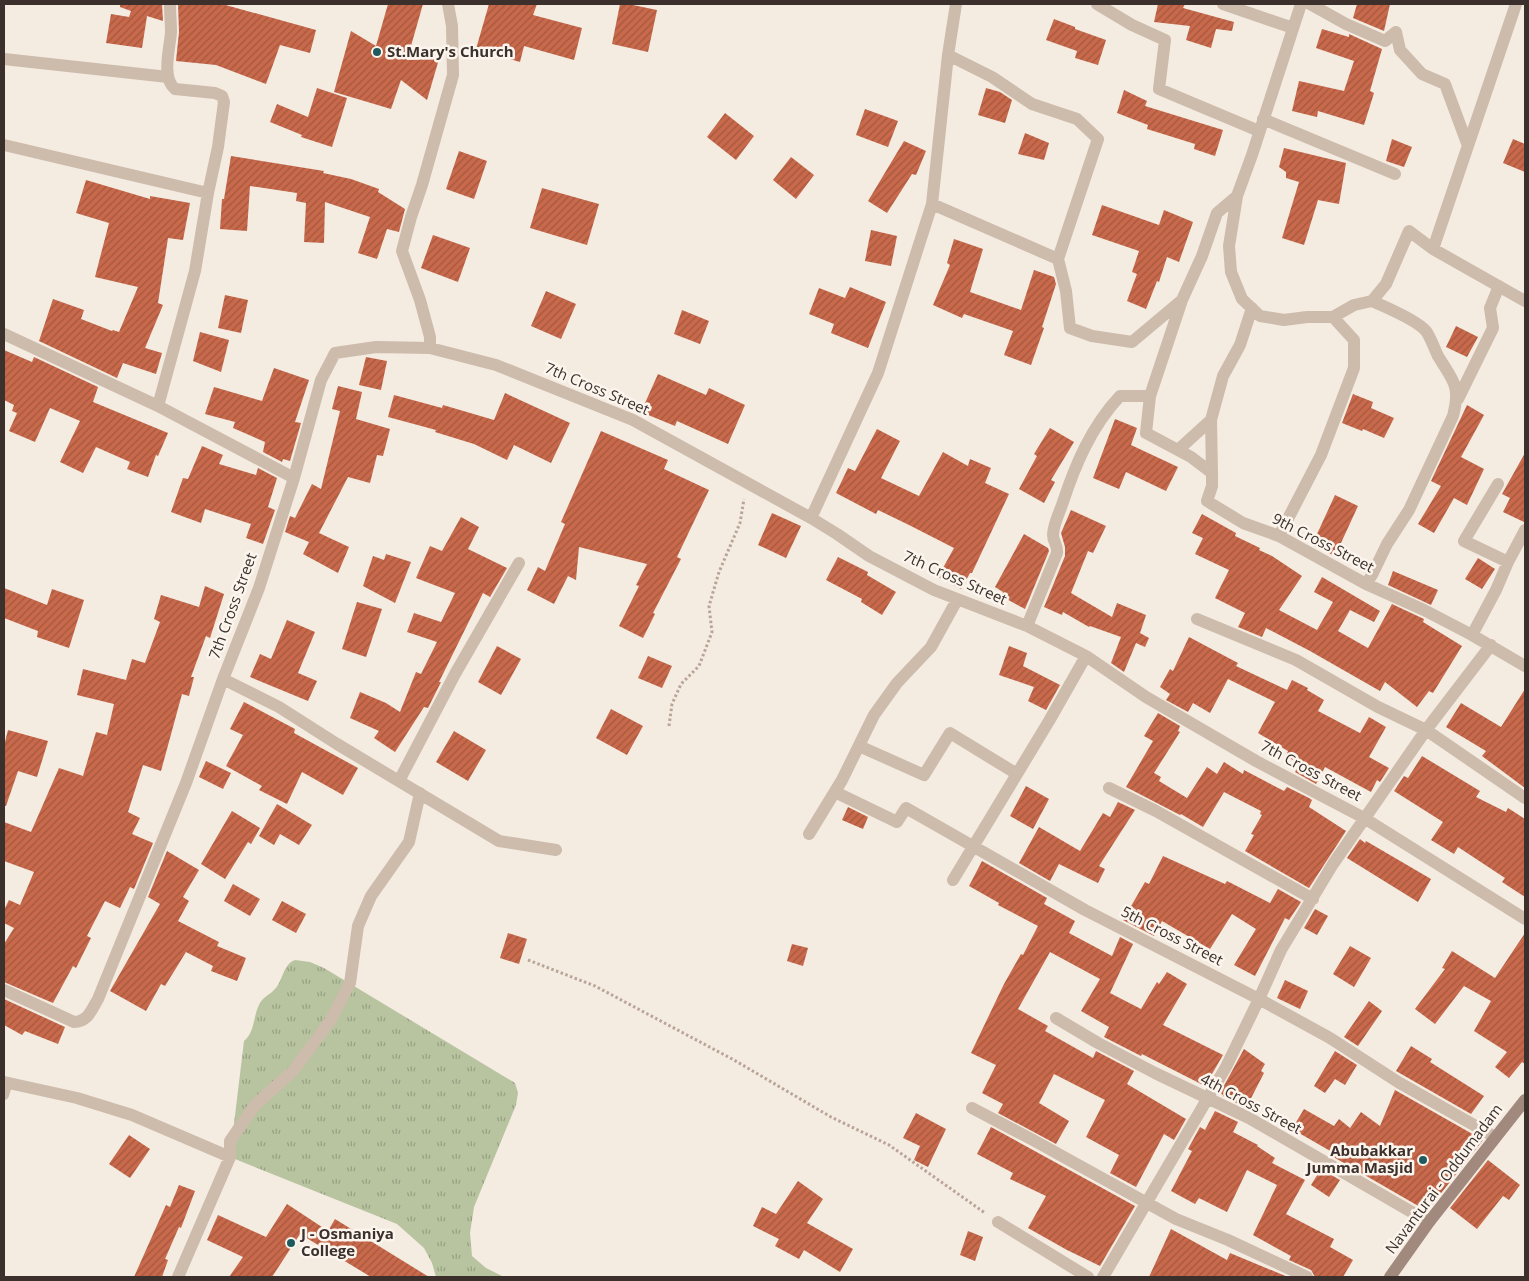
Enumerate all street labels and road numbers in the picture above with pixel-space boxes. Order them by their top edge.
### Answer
street label: 7th Cross Street [542,357,653,419]
street label: 9th Cross Street [1269,508,1378,576]
street label: 7th Cross Street [900,545,1011,609]
street label: 7th Cross Street [204,550,261,662]
street label: 7th Cross Street [1257,735,1365,805]
street label: 5th Cross Street [1118,901,1227,969]
street label: 4th Cross Street [1197,1068,1305,1138]
street label: Navanturai - Oddumadam [1380,1099,1506,1257]

